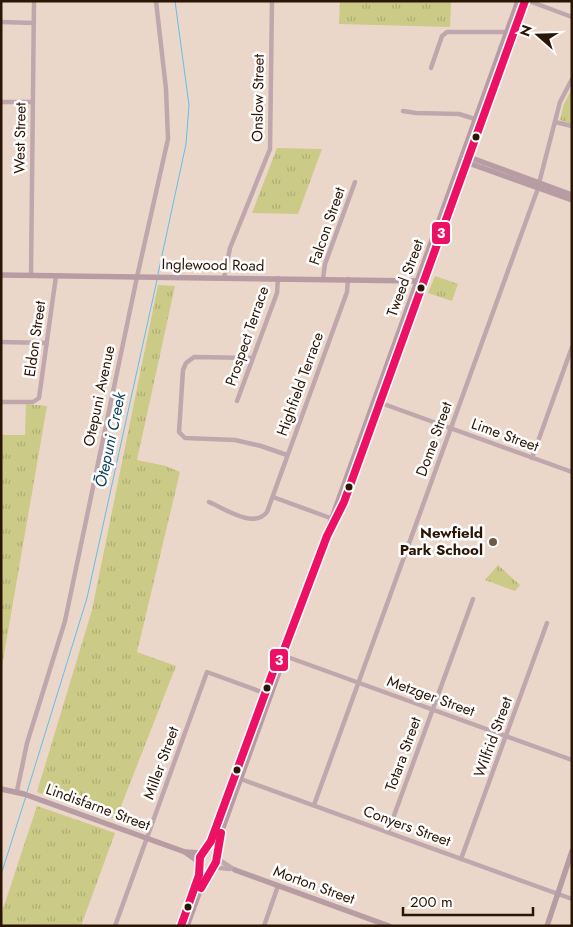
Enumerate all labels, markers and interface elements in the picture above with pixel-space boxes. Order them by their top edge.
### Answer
north arrow [513,10,563,60]
text: N [514,22,537,39]
street label: Onslow Street [246,54,270,142]
street label: West Street [8,102,32,174]
unlabelled marker [471,132,481,142]
street label: Falcon Street [303,184,351,268]
line badge: 3 [431,221,451,245]
text: 3 [437,223,446,243]
street label: Tweed Street [381,236,429,320]
street label: Inglewood Road [161,253,265,277]
street label: Prospect Terrace [220,283,274,389]
unlabelled marker [416,283,426,293]
street label: Eldon Street [19,299,51,378]
street label: Highfield Terrace [271,329,329,439]
street label: Otepuni Avenue [78,343,120,448]
water label: Ōtepuni Creek [89,389,132,490]
street label: Dome Street [410,398,458,479]
street label: Lime Street [468,413,542,458]
unlabelled marker [344,482,354,492]
place label: Newfield Park School [400,522,483,561]
marker: Newfield Park School [487,536,499,548]
line badge: 3 [269,648,289,672]
text: 3 [275,650,284,670]
street label: Metzger Street [384,670,478,722]
unlabelled marker [262,683,272,693]
street label: Wilfrid Street [468,693,518,780]
street label: Totara Street [379,714,427,794]
street label: Miller Street [138,723,184,803]
unlabelled marker [232,765,242,775]
street label: Lindisfarne Street [43,778,154,836]
street label: Conyers Street [360,800,454,852]
street label: Morton Street [270,860,358,910]
scale bar [403,884,533,916]
text: 200 m [410,891,453,913]
unlabelled marker [183,902,193,912]

